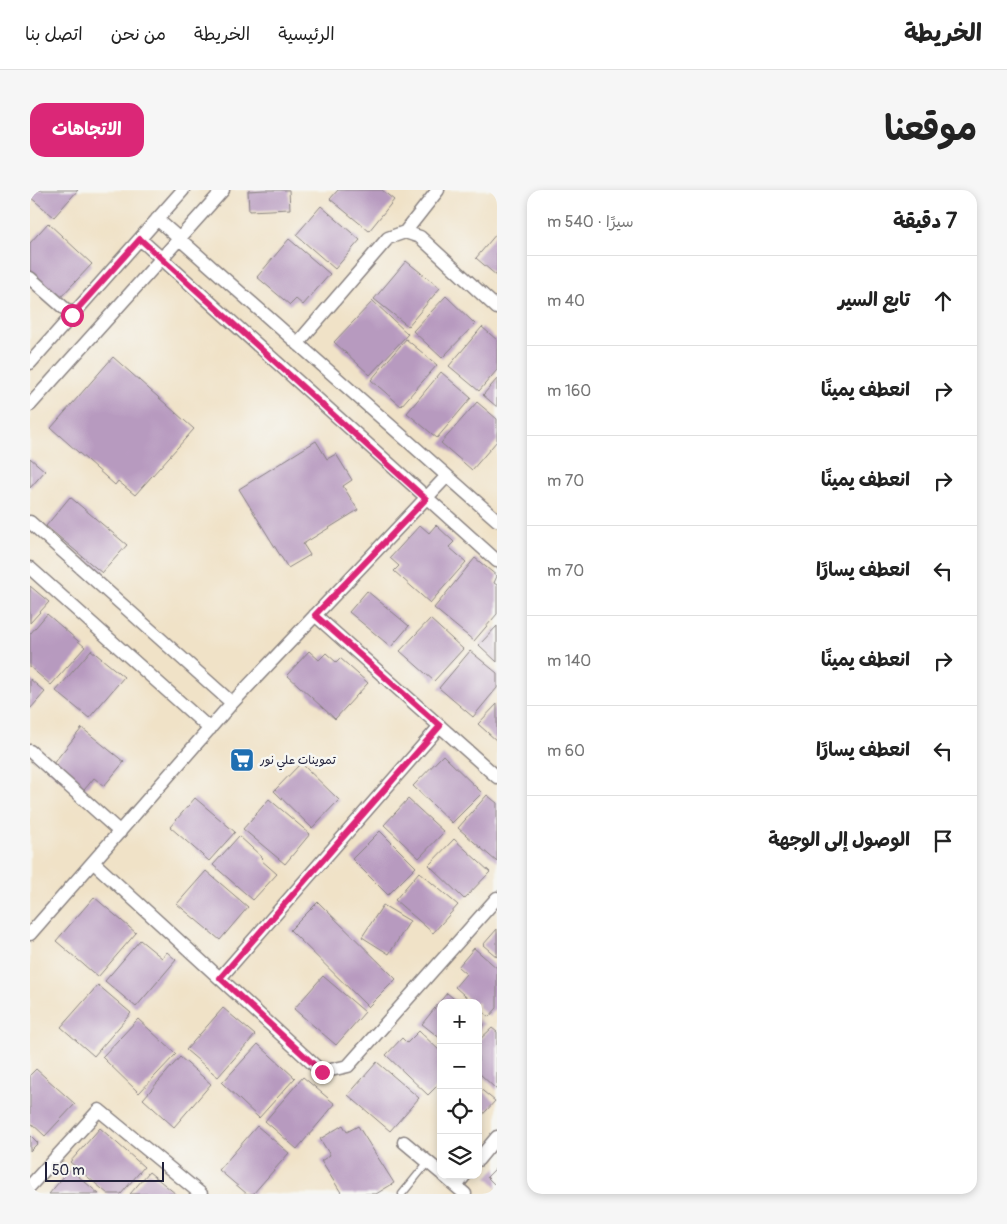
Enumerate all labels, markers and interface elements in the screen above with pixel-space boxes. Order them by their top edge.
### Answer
text: الخريطة [904,19,982,48]
text: اتصل بنا [25,23,83,46]
text: من نحن [111,23,166,46]
text: الخريطة [194,23,250,46]
text: الرئيسية [278,23,335,46]
button: الاتجاهات [30,103,144,157]
text: موقعنا [884,107,977,151]
text: 7 دقيقة [893,208,957,235]
text: سيرًا · 540 m [547,212,634,232]
icon: ahead [929,287,957,315]
text: تابع السير [838,288,910,312]
text: 40 m [547,291,585,311]
route start [61,304,84,327]
icon: right [929,377,957,405]
text: انعطف يمينًا [821,378,910,402]
text: 160 m [547,381,591,401]
icon: right [929,467,957,495]
text: انعطف يمينًا [821,468,910,492]
text: 70 m [547,471,584,491]
icon: left [929,557,957,585]
text: انعطف يسارًا [816,558,910,582]
text: 70 m [547,561,584,581]
icon: right [929,647,957,675]
text: انعطف يمينًا [821,648,910,672]
text: 140 m [547,651,591,671]
icon: left [929,737,957,765]
text: انعطف يسارًا [816,738,910,762]
text: 60 m [547,741,585,761]
supermarket icon: تموينات علي نور [229,747,255,773]
place label: تموينات علي نور [259,753,336,771]
icon: arrive [929,827,957,855]
text: الوصول إلى الوجهة [768,828,910,852]
map controls [437,999,482,1179]
button: + [437,999,482,1044]
button: − [437,1044,482,1089]
route end [311,1061,334,1084]
button: locate [437,1089,482,1134]
button: layers [437,1134,482,1179]
scale bar [45,1159,164,1182]
text: 50 m [52,1162,85,1179]

